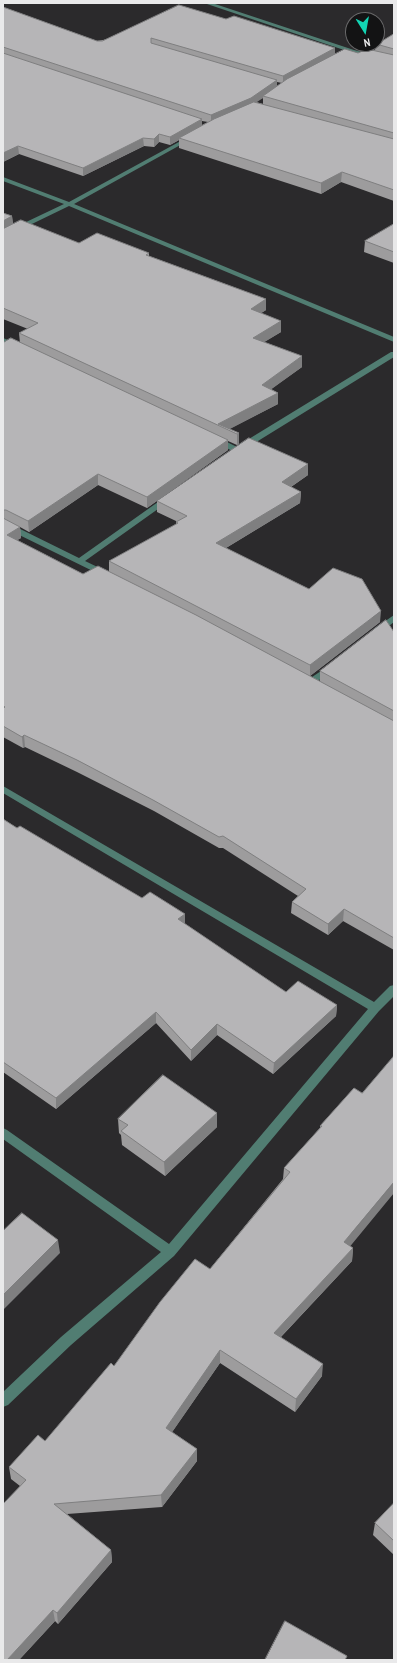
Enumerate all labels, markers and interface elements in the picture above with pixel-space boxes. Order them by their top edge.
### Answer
north arrow [345,12,385,52]
text: N [363,35,372,50]

